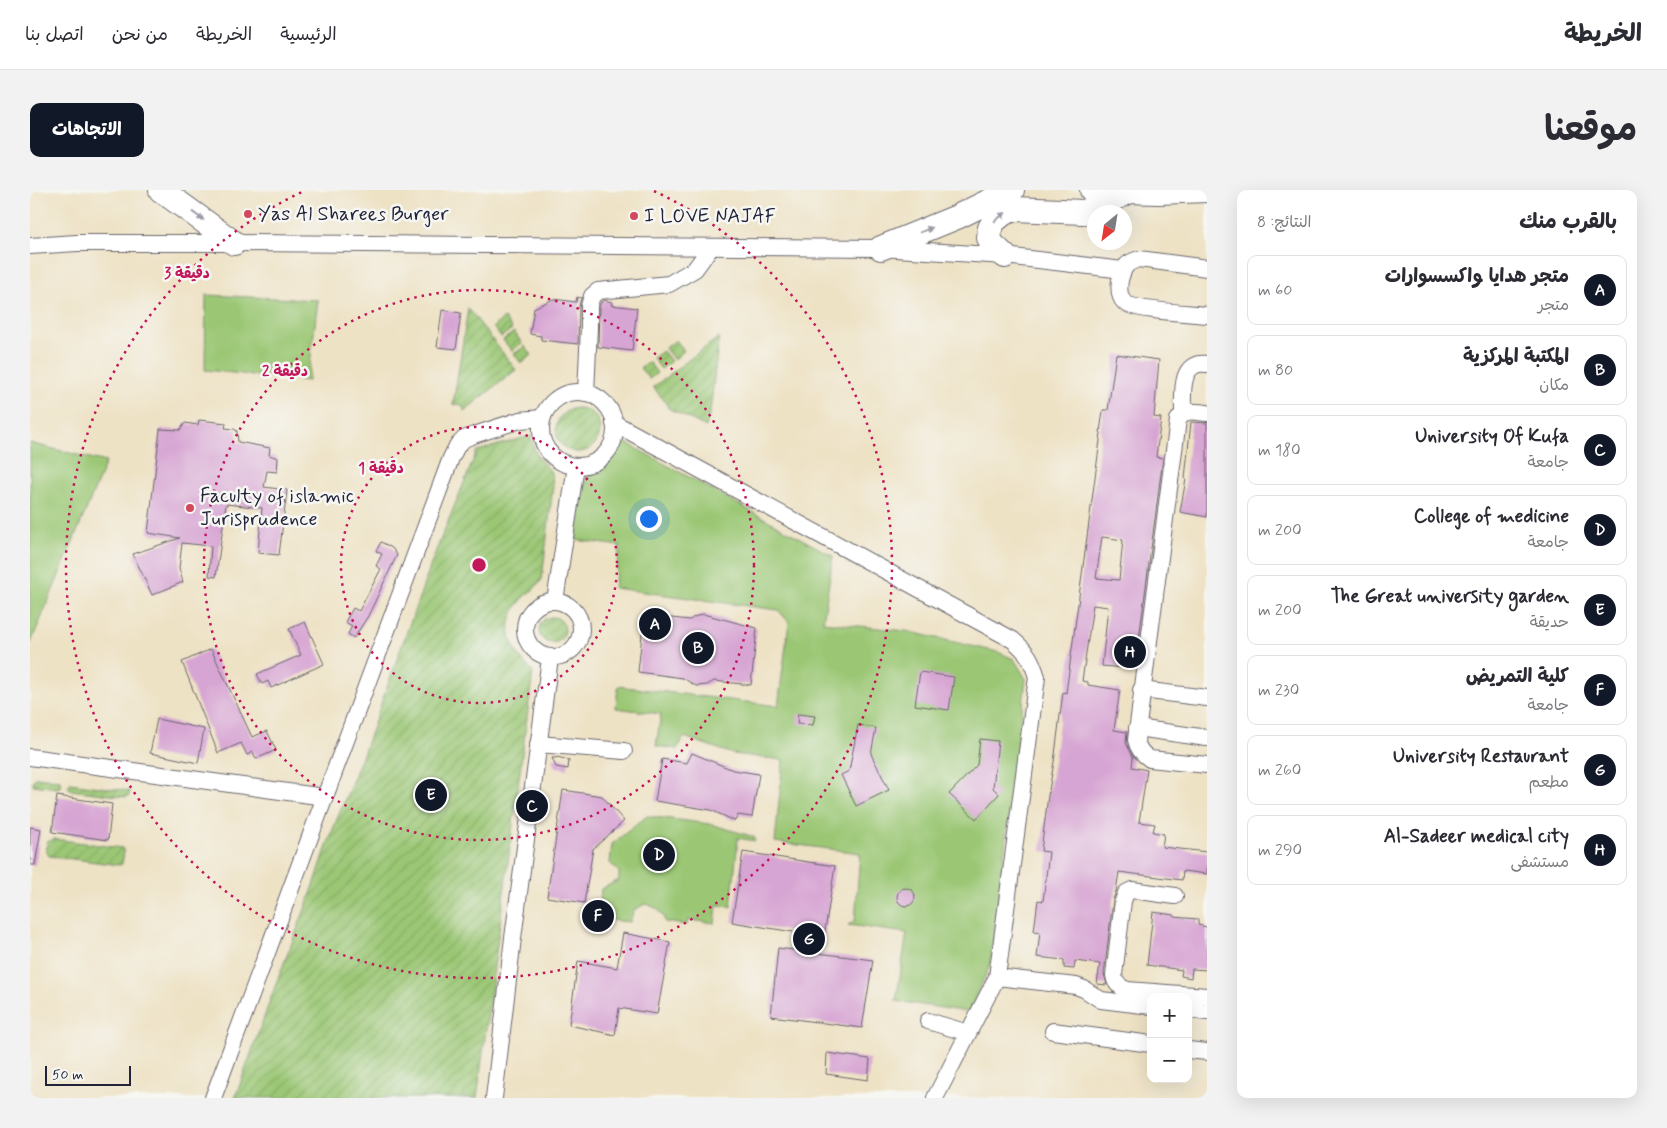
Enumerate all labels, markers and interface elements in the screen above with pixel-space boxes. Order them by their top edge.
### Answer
text: الخريطة [1564,19,1642,50]
text: اتصل بنا [25,23,84,47]
text: من نحن [112,23,168,47]
text: الخريطة [196,23,252,47]
text: الرئيسية [280,23,337,47]
button: الاتجاهات [30,103,144,157]
text: موقعنا [1544,107,1637,153]
place label: Yas Al Sharees Burger [258,201,449,228]
place label: I LOVE NAJAF [644,203,776,230]
north arrow [1087,205,1132,250]
marker: Yas Al Sharees Burger [242,208,254,220]
text: بالقرب منك [1519,208,1617,236]
marker: I LOVE NAJAF [628,210,640,222]
one-way arrow [191,211,205,221]
one-way arrow [993,212,1006,223]
text: النتائج: 8 [1257,212,1312,233]
one-way arrow [919,226,934,234]
text: 3 دقيقة [164,264,210,284]
text: متجر هدايا واكسسوارات [1385,264,1569,289]
text: 60 m [1258,280,1292,301]
text: A [1595,280,1605,301]
text: متجر [1538,295,1569,316]
text: المكتبة المركزية [1463,344,1569,369]
text: 80 m [1258,360,1293,381]
text: B [1595,360,1605,381]
text: 2 دقيقة [262,362,308,382]
text: مكان [1539,375,1569,396]
text: University Of Kufa [1415,424,1569,449]
text: 180 m [1258,440,1301,461]
text: C [1594,440,1606,461]
text: جامعة [1527,452,1569,473]
text: 1 دقيقة [358,459,404,479]
place label: Faculty of islamic Jurisprudence [200,483,354,533]
marker: Faculty of islamic Jurisprudence [184,502,196,514]
text: College of medicine [1414,504,1569,529]
your location [636,506,662,532]
text: 200 m [1258,520,1302,541]
text: D [1594,520,1606,541]
text: جامعة [1527,532,1569,553]
centre of rings [470,556,488,574]
text: The Great university garden [1331,584,1569,609]
text: 200 m [1258,600,1302,621]
text: E [1595,600,1605,621]
pin: A [639,605,671,643]
text: حديقة [1530,612,1569,633]
pin: B [682,629,714,667]
pin: H [1114,633,1146,671]
text: كلية التمريض [1466,664,1569,689]
text: 230 m [1258,680,1299,701]
text: F [1596,680,1604,701]
text: جامعة [1527,695,1569,716]
text: University Restaurant [1393,744,1569,769]
text: 260 m [1258,760,1301,781]
text: G [1595,760,1605,781]
text: مطعم [1529,772,1569,793]
pin: E [415,776,447,814]
pin: C [516,787,548,825]
text: Al-Sadeer medical city [1384,824,1569,849]
pin: D [643,836,675,874]
text: 290 m [1258,840,1302,861]
text: H [1595,840,1605,861]
text: مستشفى [1510,852,1569,873]
pin: F [582,897,614,935]
pin: G [793,920,825,958]
map controls [1147,993,1192,1083]
button: + [1147,993,1192,1038]
button: − [1147,1038,1192,1083]
scale bar [45,1063,131,1086]
text: 50 m [52,1066,83,1084]

